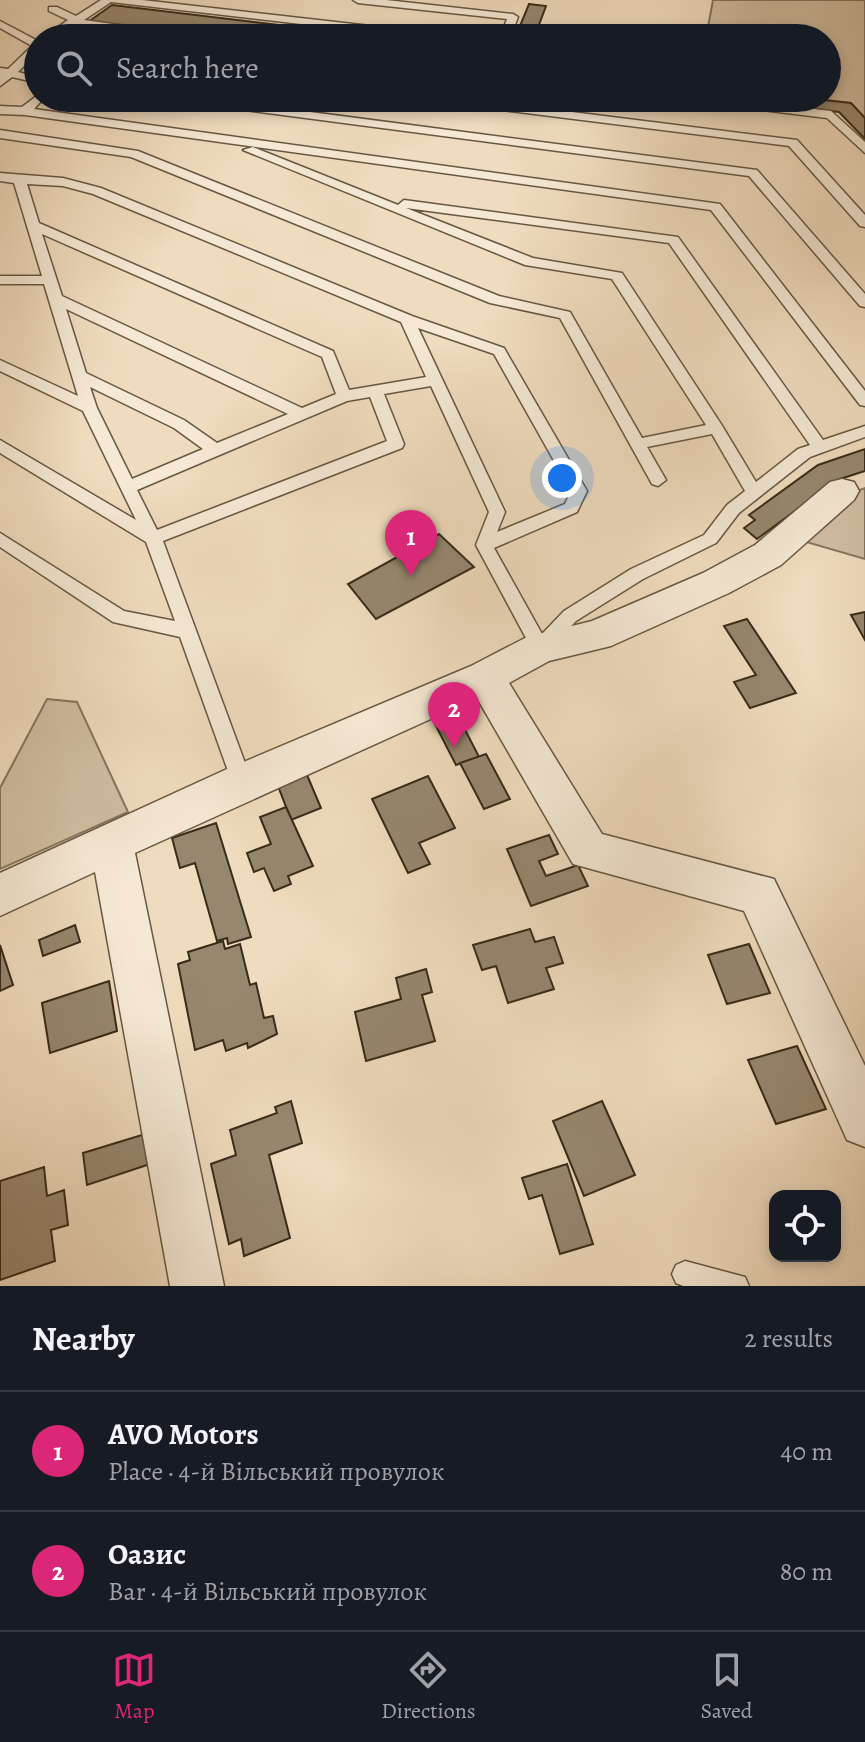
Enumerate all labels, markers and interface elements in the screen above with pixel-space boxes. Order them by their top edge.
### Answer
search box [24,24,841,112]
icon: search [52,46,96,90]
text: Search here [116,48,259,88]
your location [542,458,582,498]
pin: 1 [385,510,437,576]
pin: 2 [428,682,480,748]
map controls [769,1190,841,1262]
button: locate [769,1190,841,1262]
text: Nearby [32,1315,135,1362]
text: 2 results [744,1321,833,1356]
text: AVO Motors [108,1414,259,1454]
text: 1 [53,1434,63,1469]
text: 40 m [781,1434,833,1469]
text: Place · 4-й Вільський провулок [108,1454,444,1489]
text: Оазис [108,1534,186,1574]
text: 2 [52,1554,64,1589]
text: 80 m [780,1554,833,1589]
text: Bar · 4-й Вільський провулок [108,1574,427,1609]
tab: Map [112,1648,156,1726]
tab: Directions [381,1648,476,1726]
tab: Saved [700,1648,753,1726]

